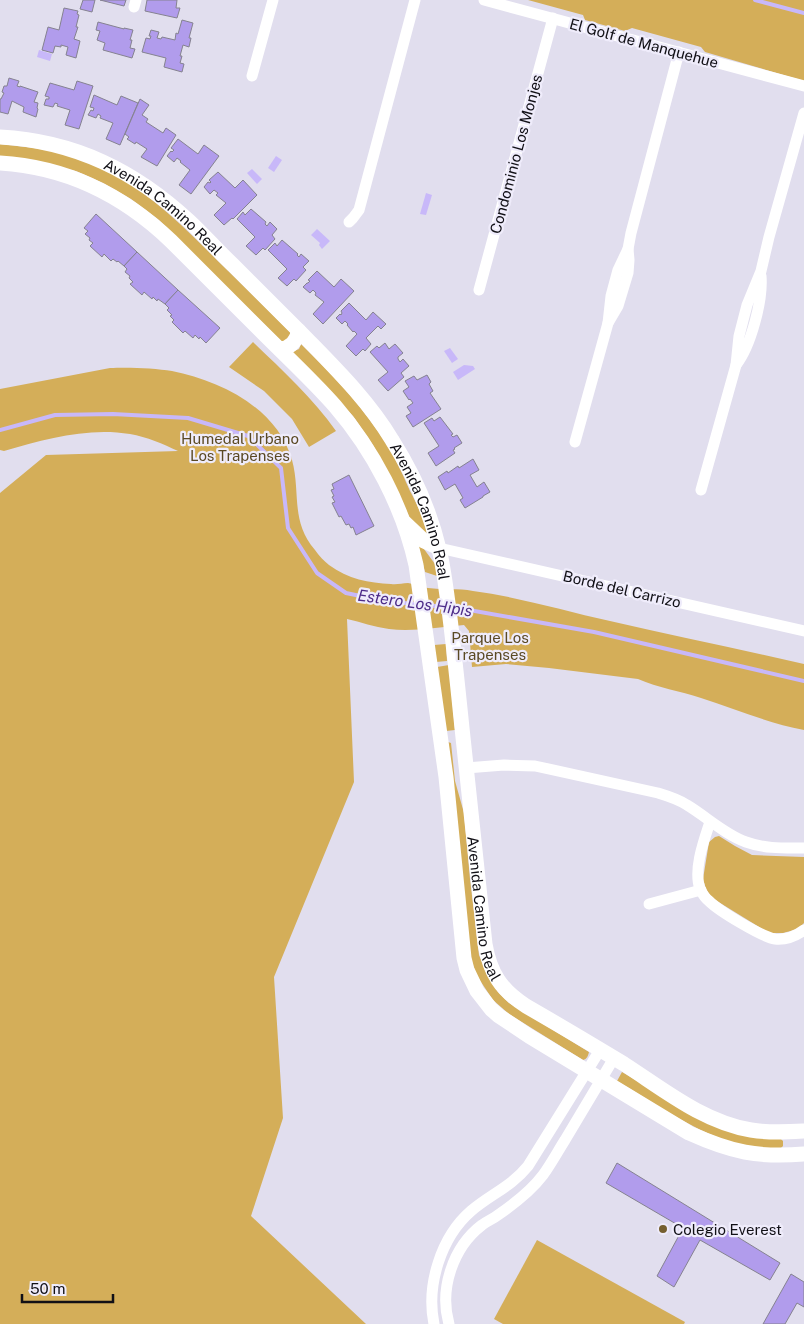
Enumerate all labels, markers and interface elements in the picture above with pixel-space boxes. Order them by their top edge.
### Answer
street label: El Golf de Manquehue [568,15,720,71]
street label: Condominio Los Monjes [487,72,545,236]
street label: Avenida Camino Real [101,155,226,258]
park label: Humedal Urbano Los Trapenses [181,430,299,464]
street label: Avenida Camino Real [387,439,453,581]
street label: Borde del Carrizo [561,567,683,611]
water label: Estero Los Hipis [356,586,474,620]
park label: Parque Los Trapenses [451,629,529,663]
street label: Avenida Camino Real [465,835,505,984]
place label: Colegio Everest [673,1221,782,1238]
marker: Colegio Everest [657,1223,669,1235]
scale bar [22,1272,114,1304]
text: 50 m [30,1280,65,1297]

